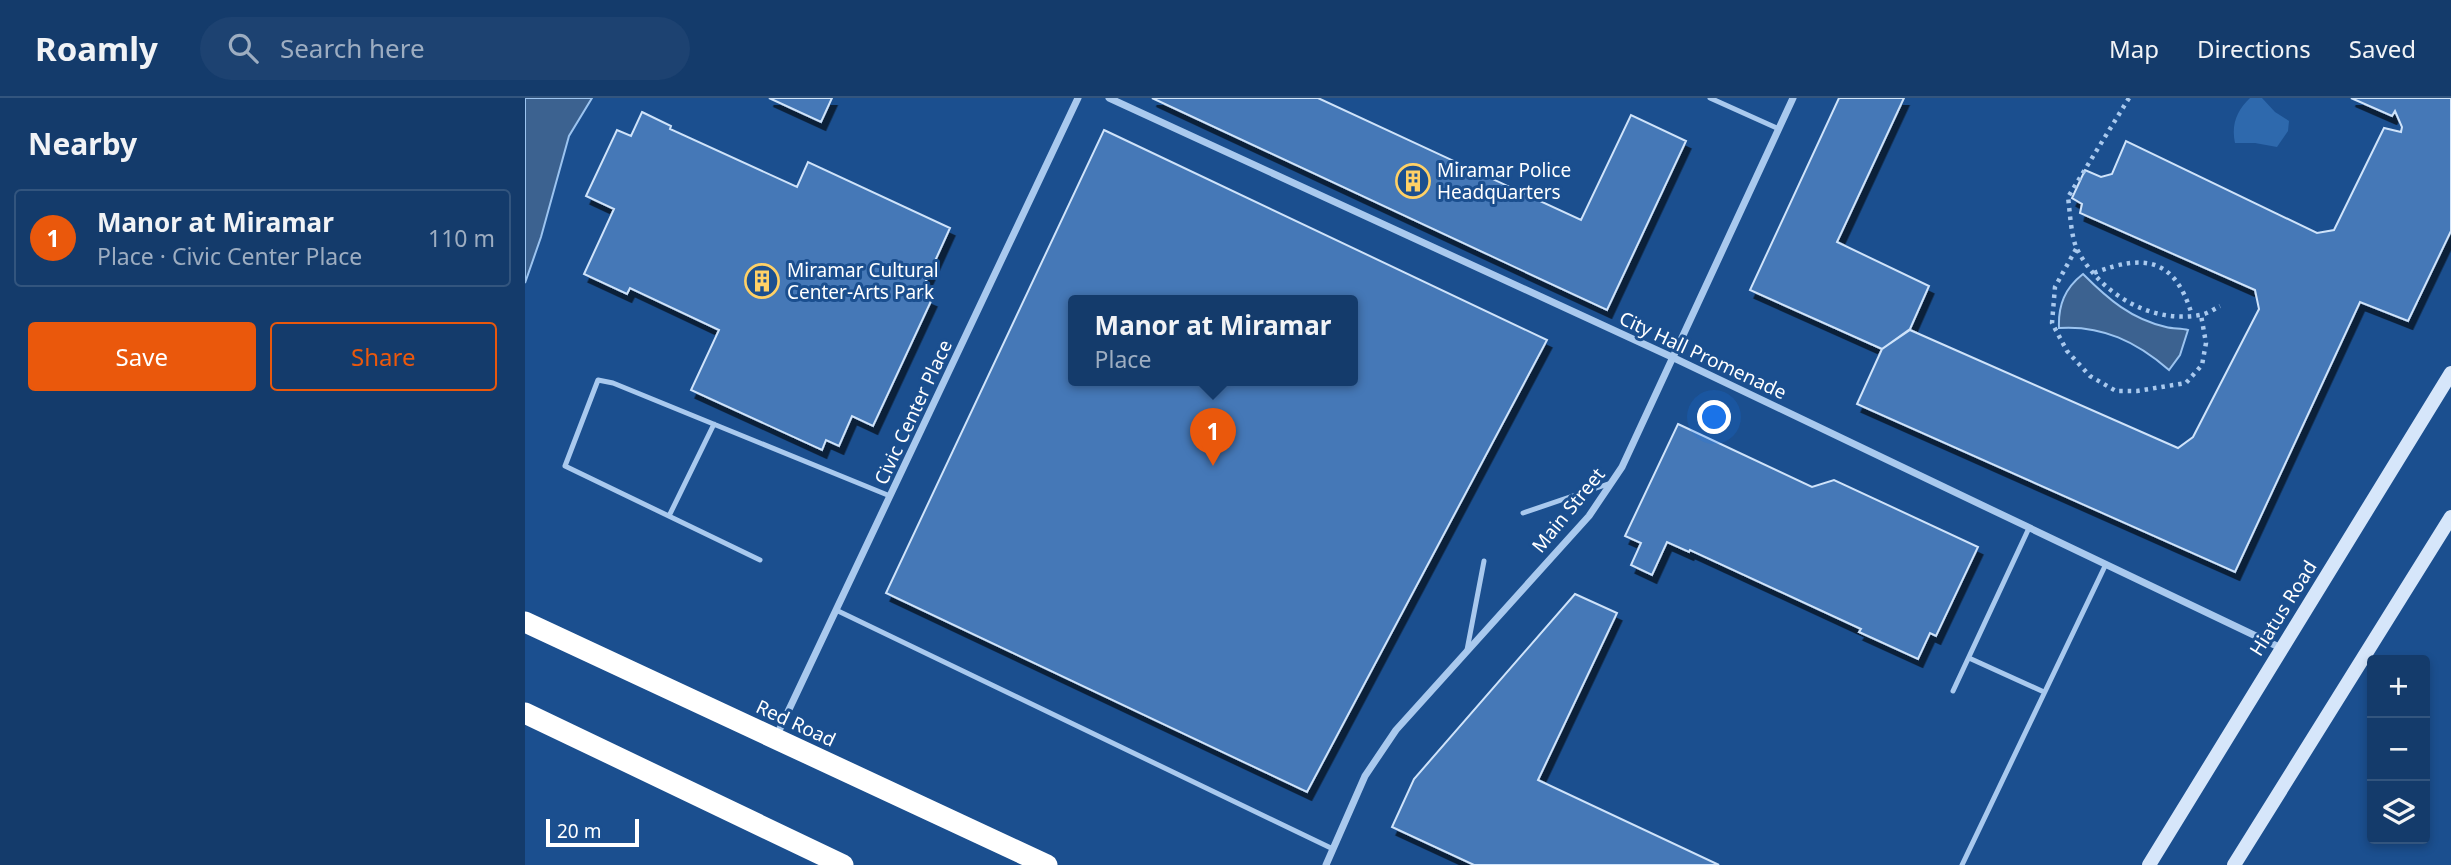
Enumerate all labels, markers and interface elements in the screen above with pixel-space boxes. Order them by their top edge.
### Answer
search box [200,17,690,80]
text: Roamly [35,26,158,71]
icon: search [224,29,262,67]
text: Search here [280,30,425,66]
text: Map [2109,32,2159,65]
text: Directions [2197,32,2311,65]
text: Saved [2349,32,2416,65]
text: Nearby [28,123,137,164]
place label: Miramar Police Headquarters [1437,157,1571,205]
building icon: Miramar Police Headquarters [1394,162,1432,200]
text: Manor at Miramar [97,204,334,240]
text: 1 [46,222,60,254]
text: 110 m [428,222,495,254]
text: Place · Civic Center Place [97,240,362,272]
place label: Miramar Cultural Center-Arts Park [787,257,939,305]
building icon: Miramar Cultural Center-Arts Park [743,262,781,300]
popup [1068,295,1358,386]
street label: City Hall Promenade [1615,305,1791,405]
text: Manor at Miramar [1095,307,1331,343]
button: Save [28,322,256,391]
button: Share [270,322,497,391]
street label: Civic Center Place [868,335,958,489]
text: Place [1095,343,1151,375]
your location [1697,400,1731,434]
pin: 1 [1190,408,1236,466]
street label: Main Street [1526,462,1610,558]
street label: Hiatus Road [2243,555,2323,661]
map controls [2367,655,2430,844]
button: + [2367,655,2430,718]
street label: Red Road [752,693,840,753]
button: − [2367,718,2430,781]
button: layers [2367,781,2430,844]
scale bar [546,816,639,848]
text: 20 m [557,818,601,844]

